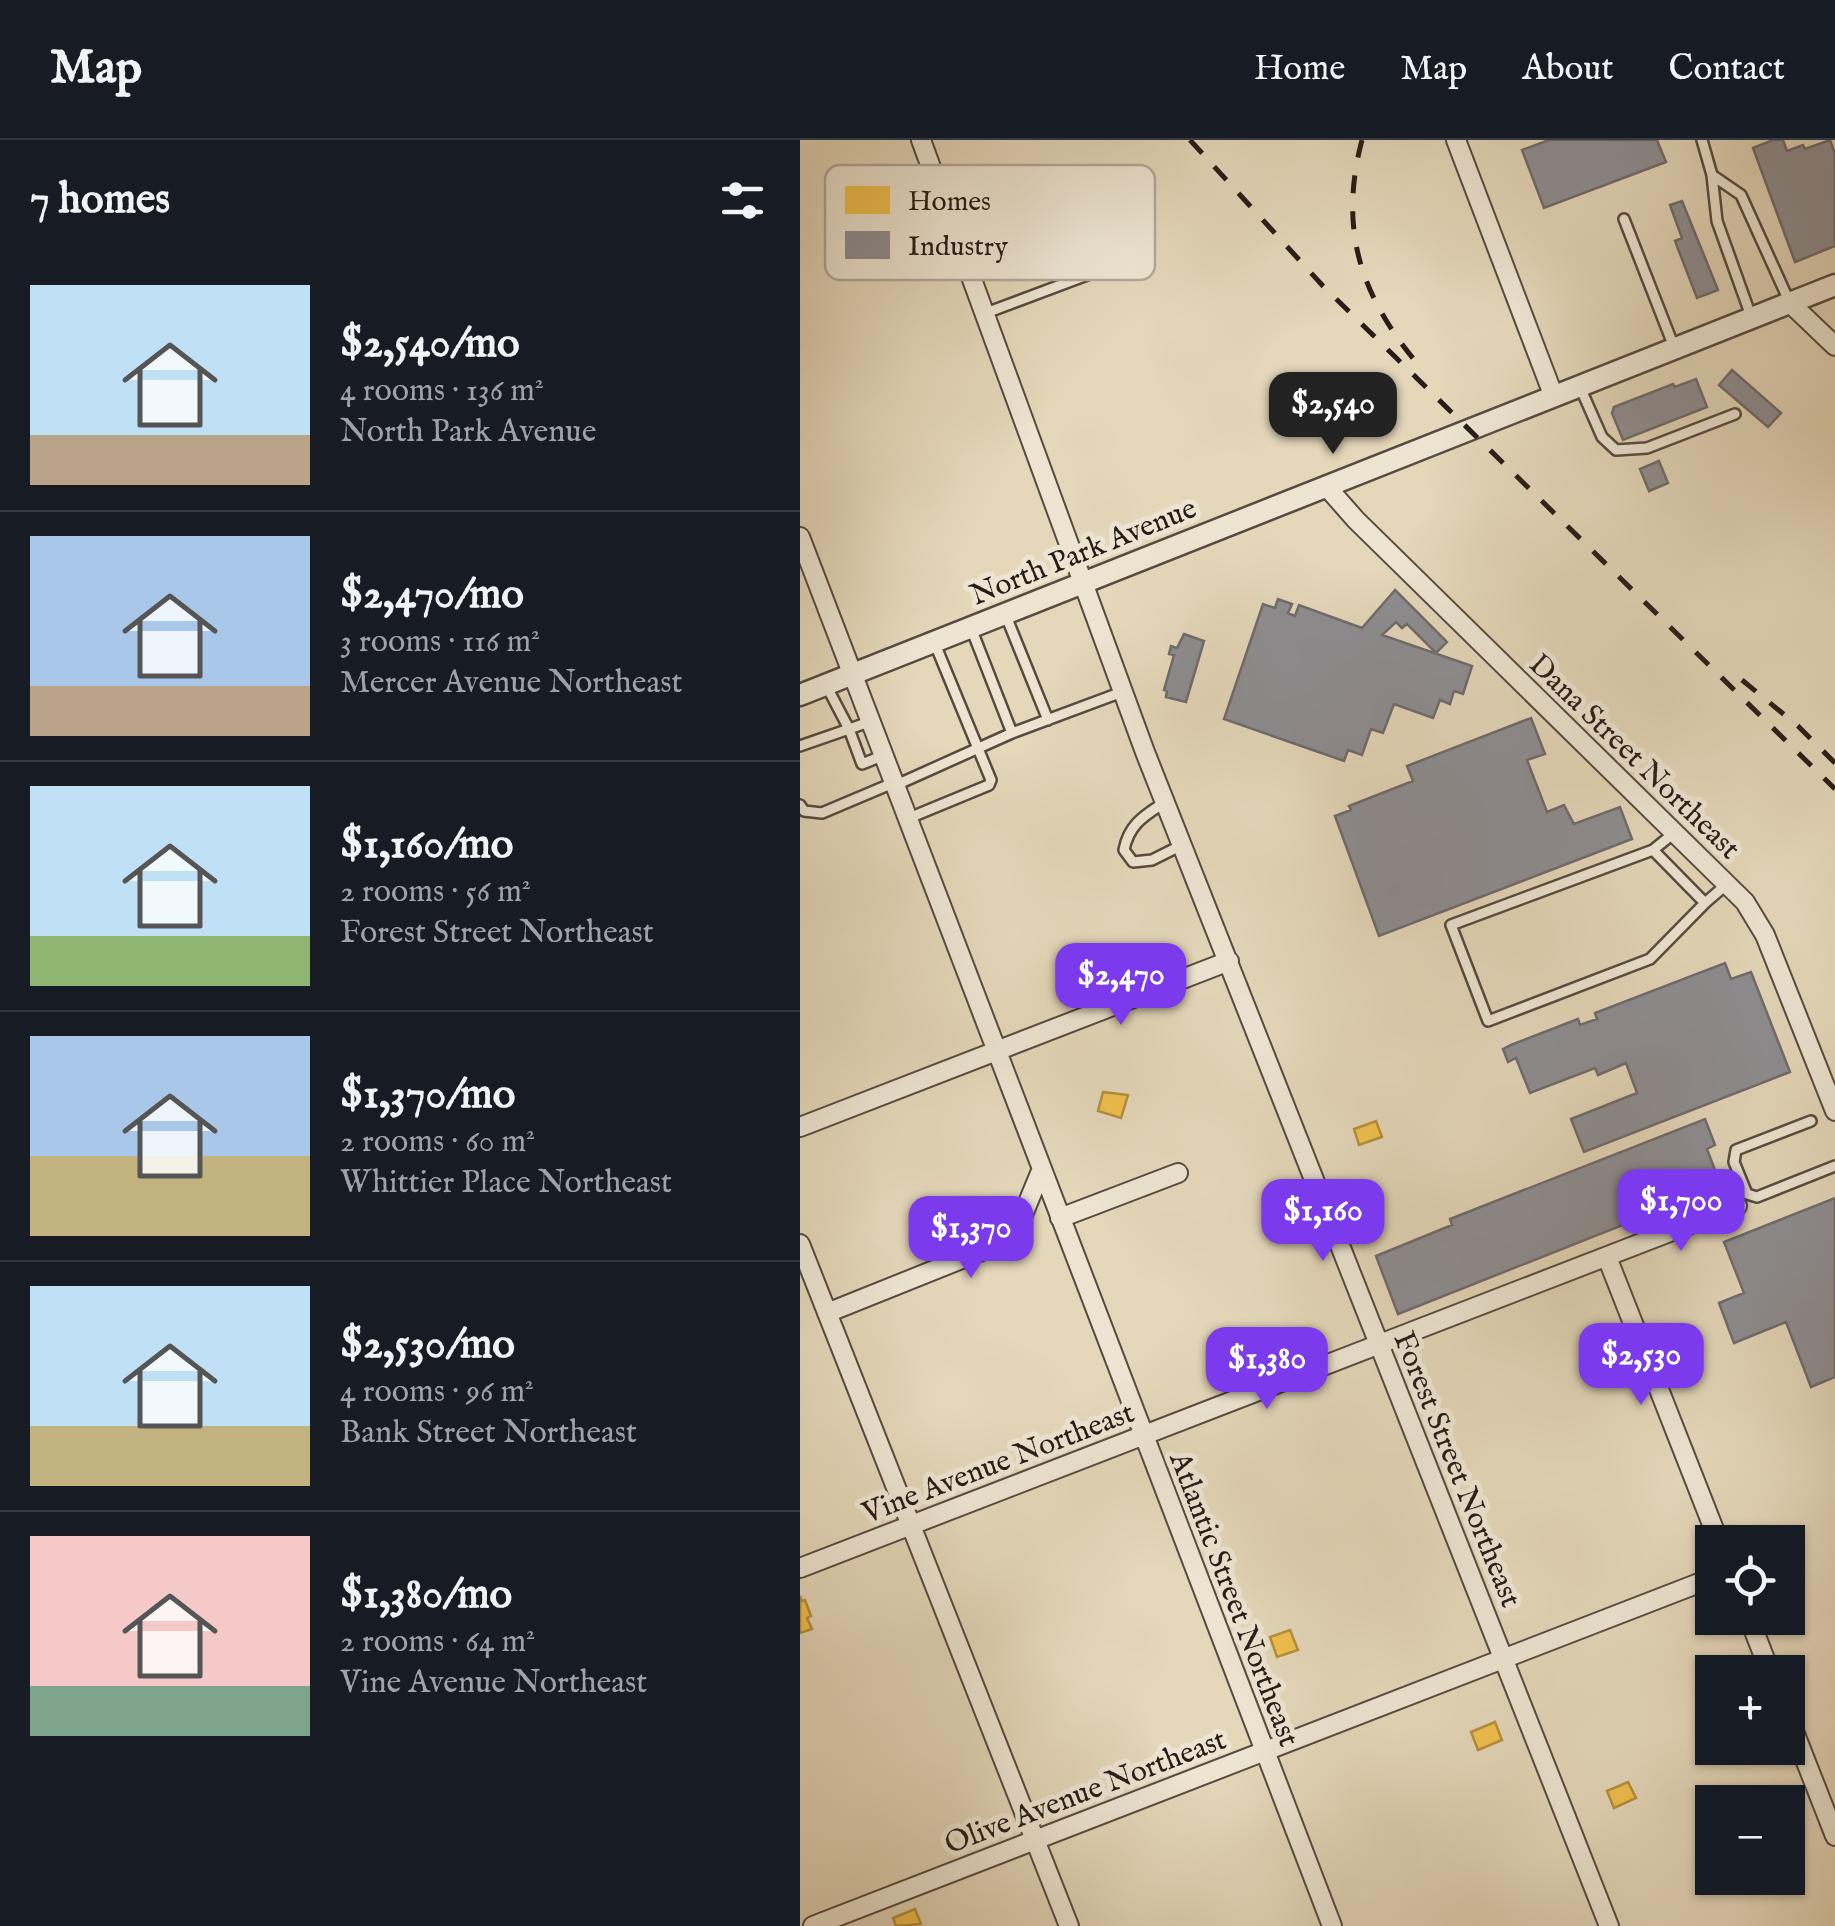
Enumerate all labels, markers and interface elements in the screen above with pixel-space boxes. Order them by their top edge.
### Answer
text: Map [50,39,142,99]
text: Home [1254,47,1345,92]
text: Map [1400,47,1467,92]
text: About [1522,47,1614,92]
text: Contact [1669,47,1785,92]
legend [825,165,1155,280]
icon: filters [715,173,770,228]
text: 7 homes [30,174,170,227]
text: Homes [908,185,991,220]
text: Industry [908,230,1008,265]
text: $2,540/mo [340,318,520,371]
icon: home [110,325,230,445]
text: 4 rooms · 136 m² [340,371,544,412]
pin: $2,540 [1252,372,1414,457]
text: $2,540 [1291,384,1375,425]
text: North Park Avenue [340,412,596,453]
street label: North Park Avenue [965,490,1202,615]
text: $2,470/mo [340,569,524,622]
icon: home [110,576,230,696]
text: 3 rooms · 116 m² [340,622,540,663]
street label: Dana Street Northeast [1520,647,1747,868]
text: Mercer Avenue Northeast [340,663,683,704]
text: $1,160/mo [340,819,513,872]
icon: home [110,826,230,946]
text: 2 rooms · 56 m² [340,872,531,913]
text: Forest Street Northeast [340,913,654,954]
pin: $2,470 [1040,943,1202,1028]
text: $2,470 [1077,955,1165,996]
text: $1,370/mo [340,1069,515,1122]
icon: home [110,1076,230,1196]
text: 2 rooms · 60 m² [340,1122,535,1163]
text: Whittier Place Northeast [340,1163,672,1204]
pin: $1,700 [1600,1169,1762,1254]
pin: $1,160 [1242,1179,1404,1264]
text: $1,700 [1640,1181,1722,1222]
text: $1,160 [1283,1191,1363,1232]
pin: $1,370 [890,1196,1052,1281]
text: $1,370 [931,1208,1011,1249]
text: $2,530/mo [340,1319,515,1372]
pin: $2,530 [1560,1323,1722,1408]
icon: home [110,1326,230,1446]
street label: Forest Street Northeast [1383,1326,1529,1613]
pin: $1,380 [1186,1327,1348,1412]
text: $2,530 [1601,1335,1681,1376]
text: $1,380 [1228,1339,1306,1380]
text: 4 rooms · 96 m² [340,1372,534,1413]
street label: Vine Avenue Northeast [856,1395,1140,1534]
text: Bank Street Northeast [340,1413,637,1454]
street label: Atlantic Street Northeast [1159,1446,1307,1752]
map controls [1695,1525,1805,1895]
button: locate [1695,1525,1805,1635]
text: $1,380/mo [340,1569,512,1622]
icon: home [110,1576,230,1696]
text: 2 rooms · 64 m² [340,1622,535,1663]
button: + [1695,1655,1805,1765]
text: Vine Avenue Northeast [340,1663,647,1704]
street label: Olive Avenue Northeast [940,1722,1232,1864]
button: − [1695,1785,1805,1895]

